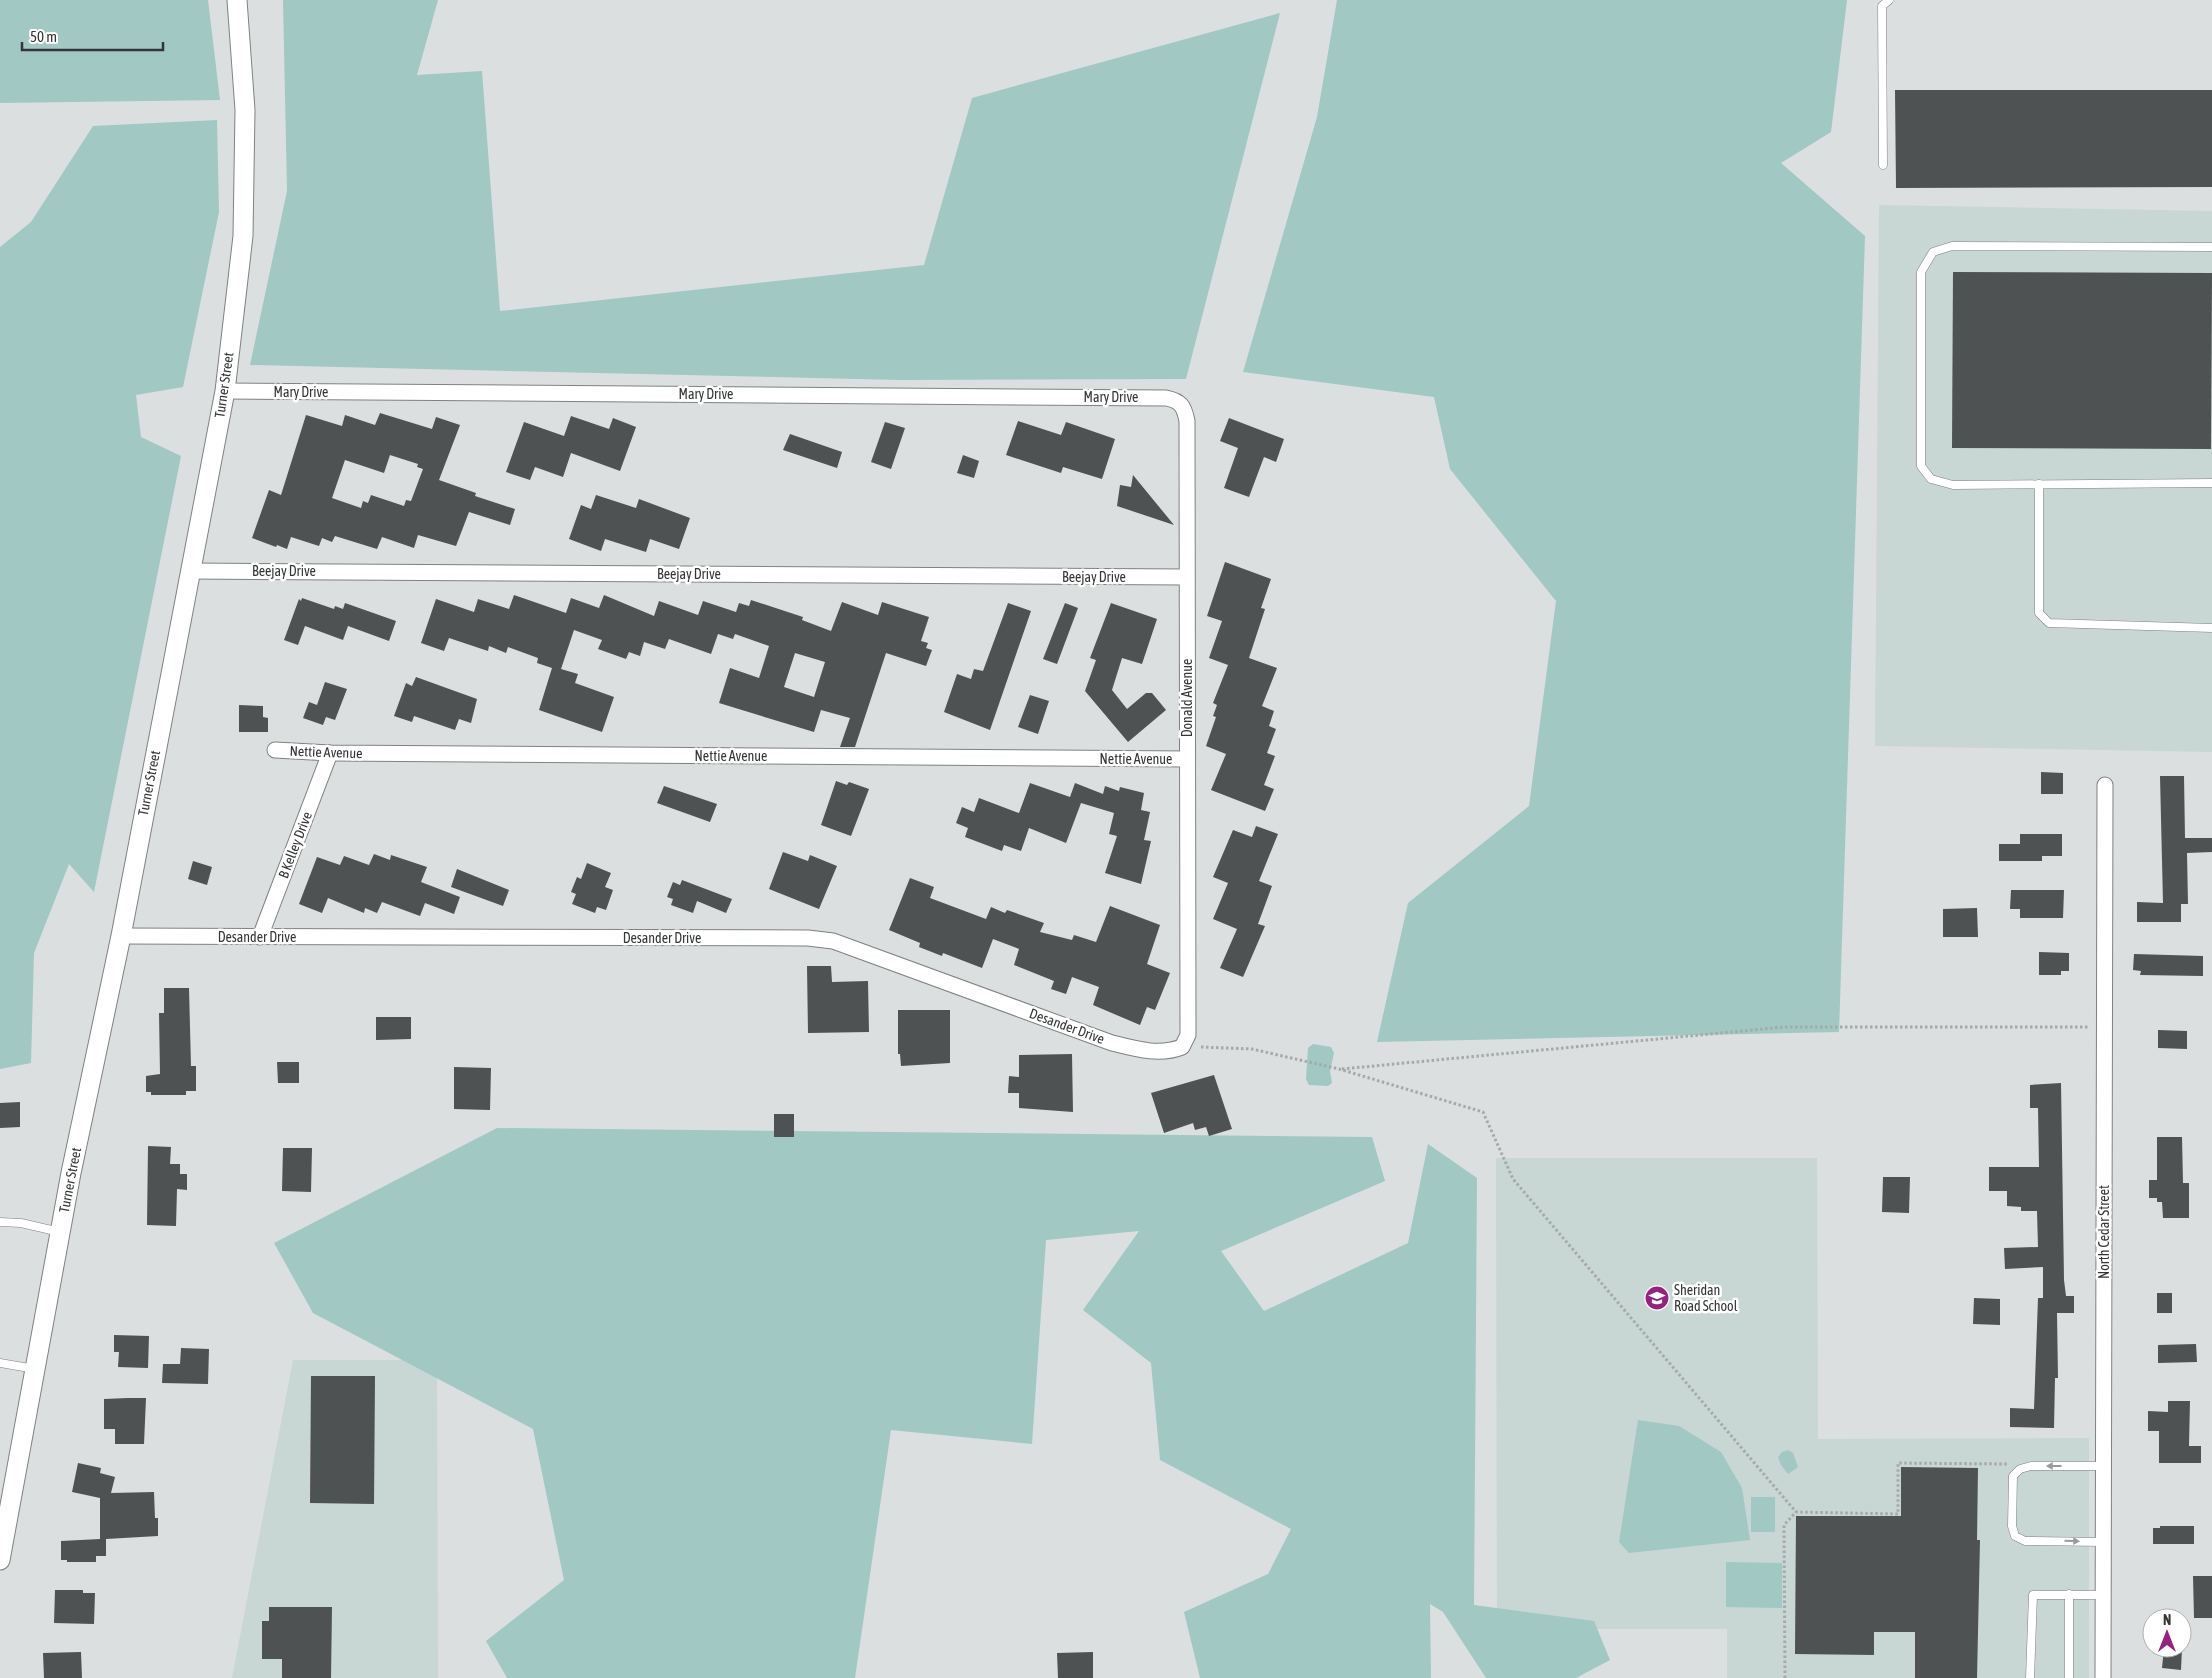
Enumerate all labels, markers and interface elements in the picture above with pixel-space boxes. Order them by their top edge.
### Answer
scale bar [22,20,164,52]
text: 50 m [30,28,57,45]
street label: Turner Street [211,351,237,419]
street label: Mary Drive [274,384,328,400]
street label: Mary Drive [679,386,733,402]
street label: Mary Drive [1084,389,1138,405]
street label: Beejay Drive [252,563,316,579]
street label: Beejay Drive [657,566,721,582]
street label: Beejay Drive [1062,569,1126,585]
street label: Donald Avenue [1179,659,1195,737]
street label: Nettie Avenue [289,743,363,761]
street label: Nettie Avenue [695,748,767,764]
street label: Turner Street [135,749,163,817]
street label: Nettie Avenue [1100,751,1172,767]
street label: B Kelley Drive [275,810,315,880]
street label: Desander Drive [218,929,296,945]
street label: Desander Drive [623,930,701,946]
street label: Desander Drive [1027,1005,1107,1047]
street label: Turner Street [56,1146,84,1214]
street label: North Cedar Street [2096,1185,2112,1279]
place label: Sheridan Road School [1674,1282,1738,1314]
school or university icon: Sheridan Road School [1644,1285,1670,1311]
one-way arrow [2046,1462,2062,1470]
one-way arrow [2064,1538,2080,1546]
north arrow [2142,1608,2192,1658]
text: N [2163,1612,2171,1628]

